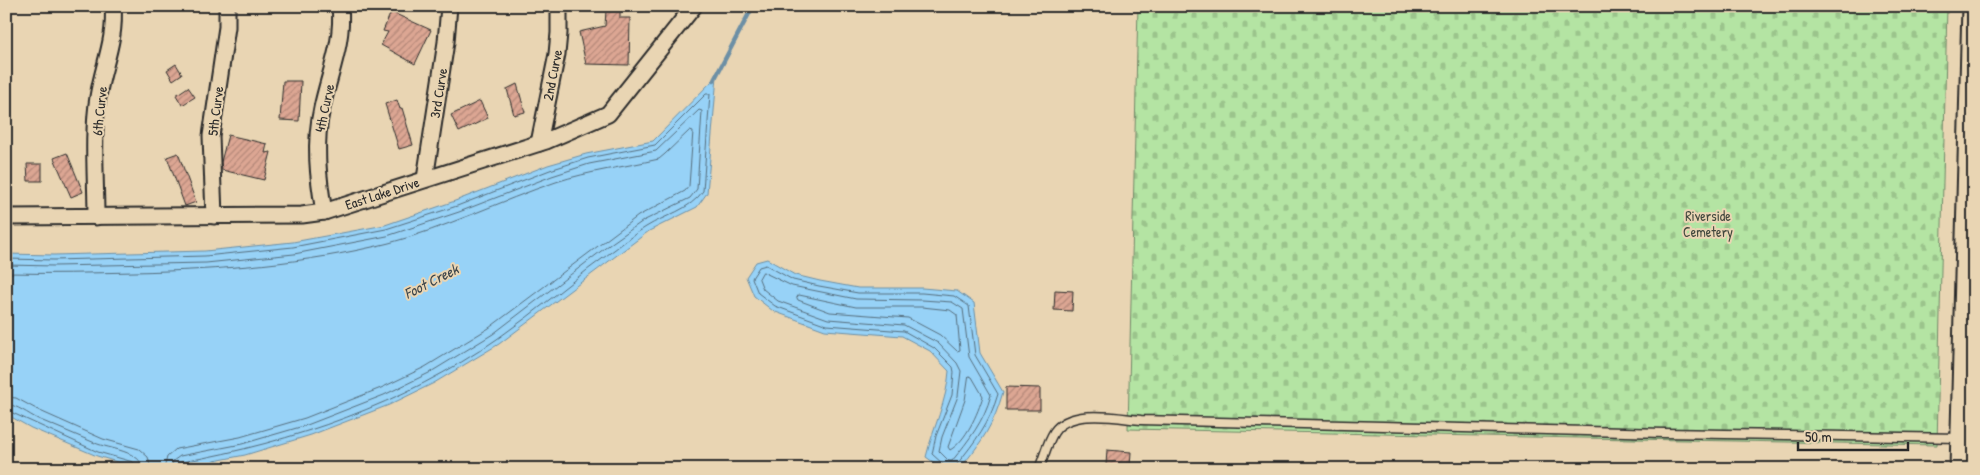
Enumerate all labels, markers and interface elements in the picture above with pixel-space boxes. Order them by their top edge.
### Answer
street label: 2nd Curve [538,48,566,102]
street label: 3rd Curve [425,66,451,119]
street label: 4th Curve [310,82,338,134]
street label: 6th Curve [87,85,111,137]
street label: 5th Curve [203,85,228,137]
street label: East Lake Drive [343,172,422,214]
park label: Riverside Cemetery [1683,206,1733,242]
water label: Foot Creek [400,258,463,304]
scale bar [1798,420,1908,452]
text: 50 m [1805,426,1832,447]

